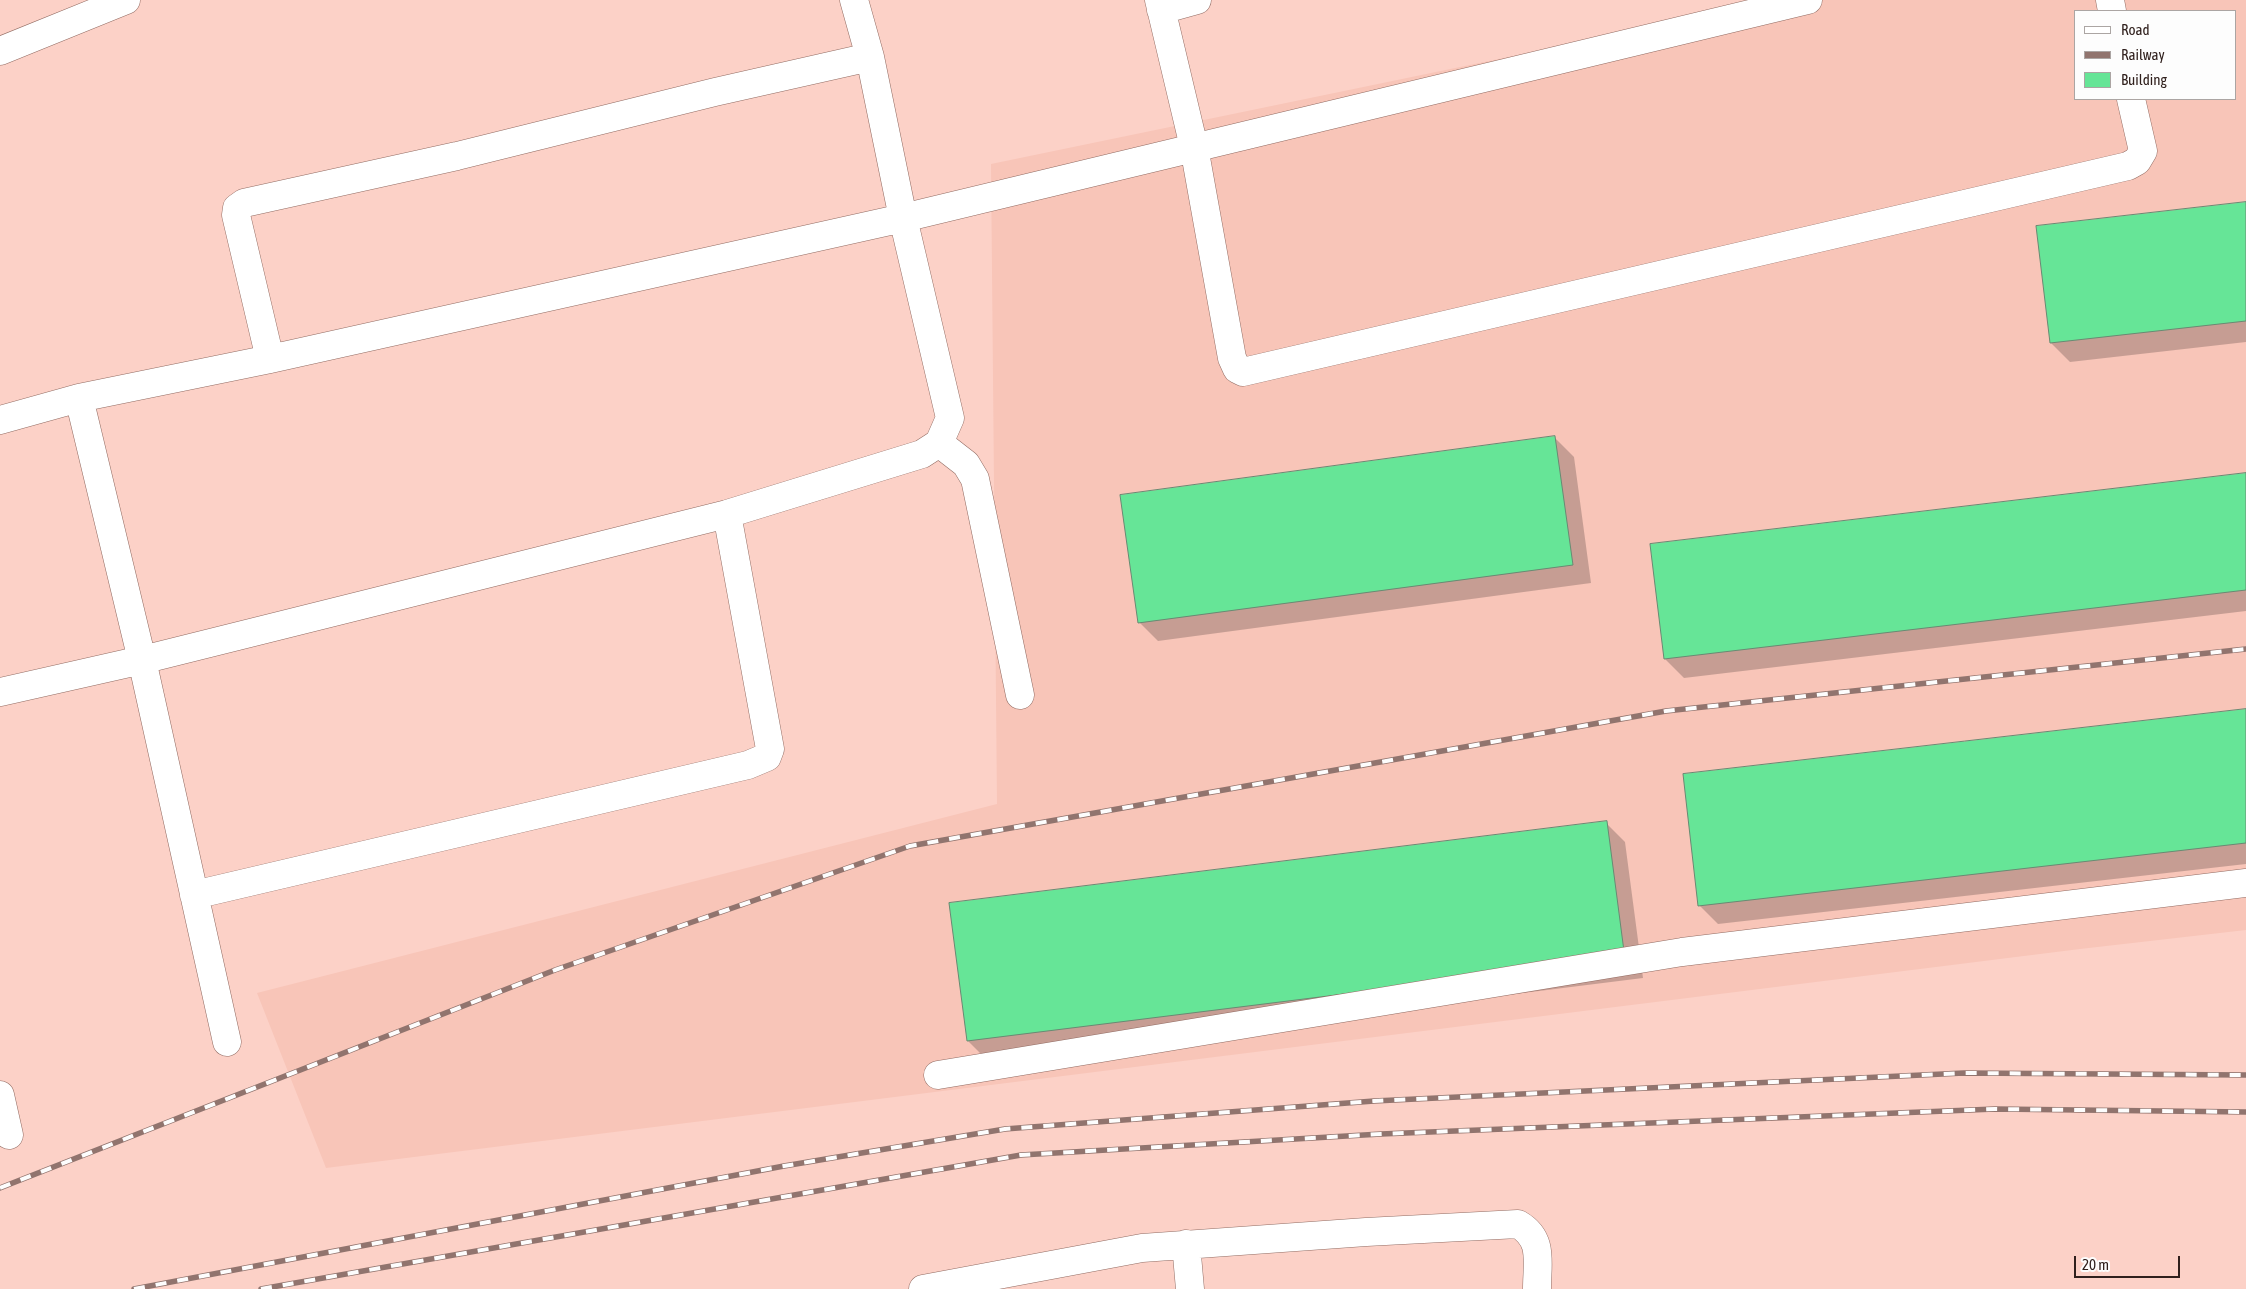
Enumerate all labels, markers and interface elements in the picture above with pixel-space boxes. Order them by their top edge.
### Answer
legend [2074,10,2236,100]
text: Road [2121,21,2150,38]
text: Railway [2121,46,2165,63]
text: Building [2121,71,2167,88]
scale bar [2076,1246,2182,1278]
text: 20 m [2082,1256,2109,1273]

